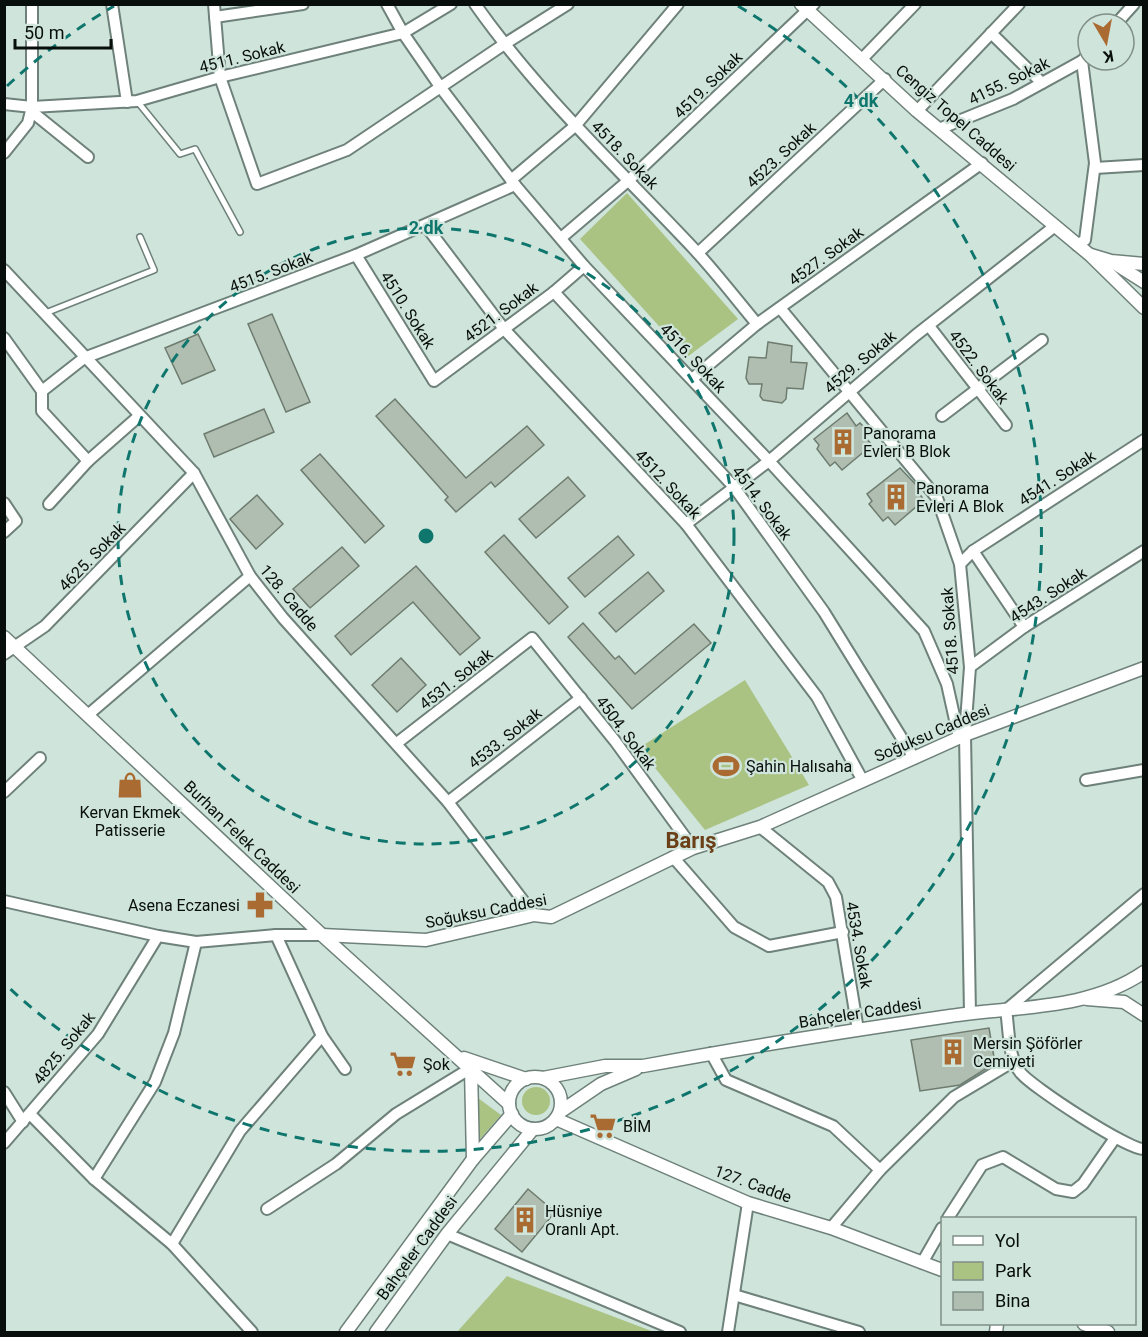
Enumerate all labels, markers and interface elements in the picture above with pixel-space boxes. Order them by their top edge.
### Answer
scale bar [15,12,111,50]
north arrow [1076,12,1136,72]
text: 50 m [24,22,64,43]
street label: 4511. Sokak [197,37,288,77]
text: K [1101,46,1115,67]
street label: 4519. Sokak [670,47,747,122]
street label: 4155. Sokak [965,53,1053,109]
street label: Cengiz Topel Caddesi [892,61,1020,175]
text: 4 dk [844,90,879,111]
street label: 4518. Sokak [588,117,663,194]
street label: 4523. Sokak [742,118,820,192]
text: 2 dk [409,217,444,238]
street label: 4527. Sokak [785,222,868,289]
street label: 4515. Sokak [227,247,316,297]
street label: 4510. Sokak [377,268,440,353]
street label: 4521. Sokak [460,277,542,346]
street label: 4516. Sokak [656,319,730,397]
street label: 4529. Sokak [820,326,900,397]
street label: 4522. Sokak [945,326,1014,408]
place label: Panorama Evleri B Blok [863,424,951,461]
building icon: Panorama Evleri B Blok [828,427,858,457]
street label: 4512. Sokak [631,445,705,523]
street label: 4541. Sokak [1015,446,1100,510]
street label: 4514. Sokak [728,462,797,544]
place label: Panorama Evleri A Blok [916,479,1005,516]
building icon: Panorama Evleri A Blok [881,482,911,512]
street label: 4625. Sokak [55,518,130,595]
centre of rings [416,526,436,546]
street label: 128. Cadde [256,561,322,635]
street label: 4543. Sokak [1006,563,1091,627]
street label: 4518. Sokak [937,586,963,675]
street label: 4531. Sokak [416,644,497,713]
street label: 4504. Sokak [592,692,661,774]
street label: Soğuksu Caddesi [871,700,993,766]
street label: 4533. Sokak [465,703,546,772]
sports icon: Şahin Halısaha [711,751,741,781]
place label: Şahin Halısaha [746,757,852,776]
shop icon: Kervan Ekmek Patisserie [115,770,145,800]
street label: Burhan Felek Caddesi [180,777,304,897]
place label: Kervan Ekmek Patisserie [80,803,181,840]
district label: Barış [665,828,717,853]
pharmacy icon: Asena Eczanesi [245,890,275,920]
street label: Soğuksu Caddesi [424,890,548,932]
place label: Asena Eczanesi [128,896,240,915]
street label: 4534. Sokak [842,900,876,991]
street label: Bahçeler Caddesi [797,994,923,1032]
street label: 4825. Sokak [29,1007,100,1088]
place label: Mersin Şöförler Cemiyeti [973,1034,1083,1071]
building icon: Mersin Şöförler Cemiyeti [938,1037,968,1067]
supermarket icon: Şok [388,1049,418,1079]
place label: Şok [423,1055,451,1074]
supermarket icon: BİM [588,1111,618,1141]
place label: BİM [623,1117,651,1136]
street label: 127. Cadde [712,1161,794,1207]
street label: Bahçeler Caddesi [373,1192,461,1304]
place label: Hüsniye Oranlı Apt. [545,1202,619,1239]
building icon: Hüsniye Oranlı Apt. [510,1205,540,1235]
legend [941,1217,1136,1325]
text: Yol [995,1230,1020,1251]
text: Park [995,1260,1032,1281]
text: Bina [995,1290,1030,1311]

